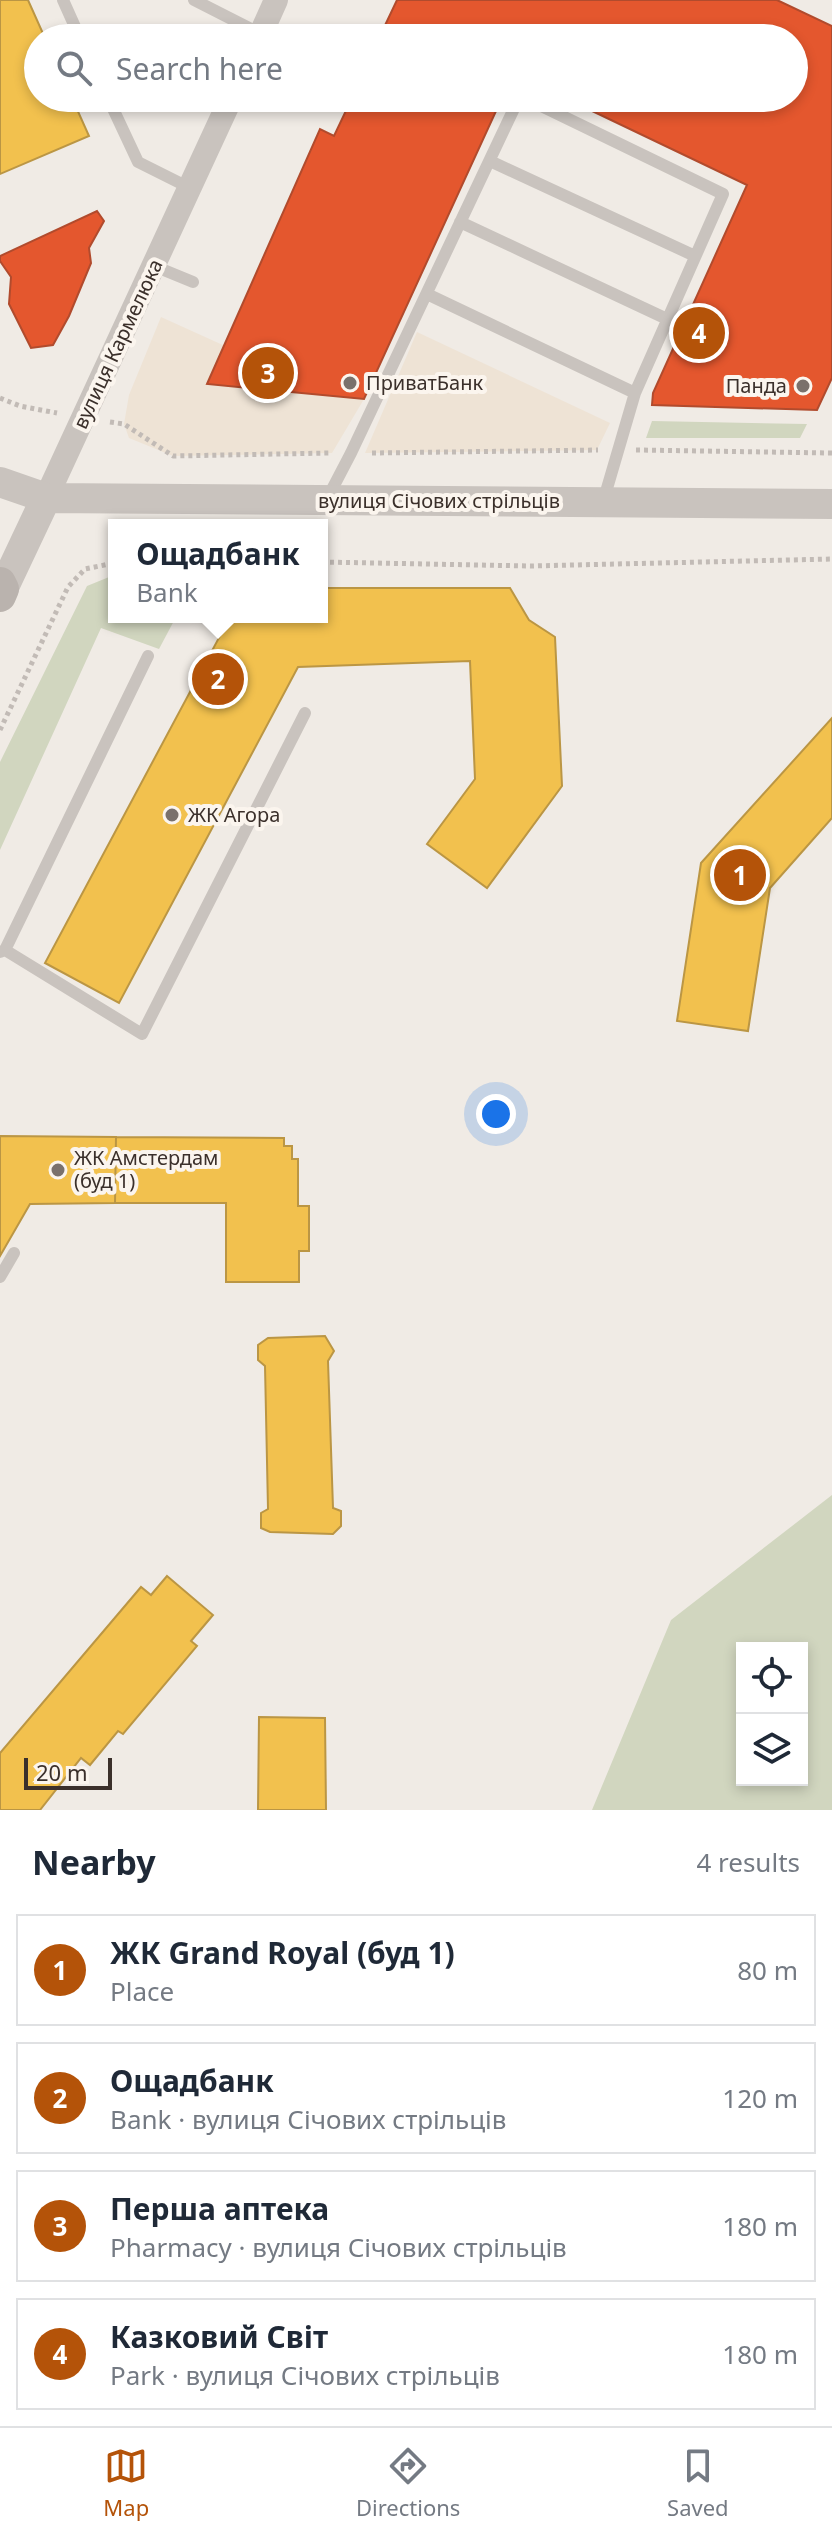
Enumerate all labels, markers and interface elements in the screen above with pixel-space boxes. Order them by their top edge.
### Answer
search box [24,24,808,112]
icon: search [52,46,96,90]
text: Search here [116,48,283,89]
street label: вулиця Кармелюка [66,255,169,433]
pin: 4 [673,303,725,363]
pin: 3 [242,343,294,403]
place label: ПриватБанк [366,369,483,396]
place label: Панда [726,372,787,399]
marker: ПриватБанк [341,374,359,392]
marker: Панда [794,377,812,395]
street label: вулиця Січових стрільців [318,487,560,514]
popup [108,519,328,623]
text: Ощадбанк [136,533,300,574]
text: Bank [136,574,198,610]
pin: 2 [192,649,244,709]
place label: ЖК Агора [188,801,280,828]
marker: ЖК Агора [163,806,181,824]
pin: 1 [714,845,766,905]
your location [476,1094,516,1134]
place label: ЖК Амстердам (буд 1) [74,1144,218,1194]
marker: ЖК Амстердам (буд 1) [49,1161,67,1179]
map controls [736,1642,808,1786]
button: locate [736,1642,808,1714]
button: layers [736,1714,808,1786]
scale bar [24,1754,112,1790]
text: 20 m [36,1757,87,1787]
text: Nearby [32,1839,156,1885]
text: 4 results [696,1844,800,1880]
text: ЖК Grand Royal (буд 1) [110,1932,455,1973]
text: 1 [53,1952,67,1988]
text: 80 m [737,1952,798,1988]
text: Place [110,1973,174,2009]
text: Ощадбанк [110,2060,274,2101]
text: 2 [53,2080,67,2116]
text: 120 m [722,2080,798,2116]
text: Bank · вулиця Січових стрільців [110,2101,506,2137]
text: Перша аптека [110,2188,329,2229]
text: 3 [53,2208,67,2244]
text: 180 m [722,2208,798,2244]
text: Pharmacy · вулиця Січових стрільців [110,2229,567,2265]
text: Казковий Світ [110,2316,328,2357]
text: 4 [53,2336,67,2372]
text: 180 m [722,2336,798,2372]
text: Park · вулиця Січових стрільців [110,2357,500,2393]
tab: Map [103,2444,149,2522]
tab: Directions [356,2444,460,2522]
tab: Saved [667,2444,729,2522]

